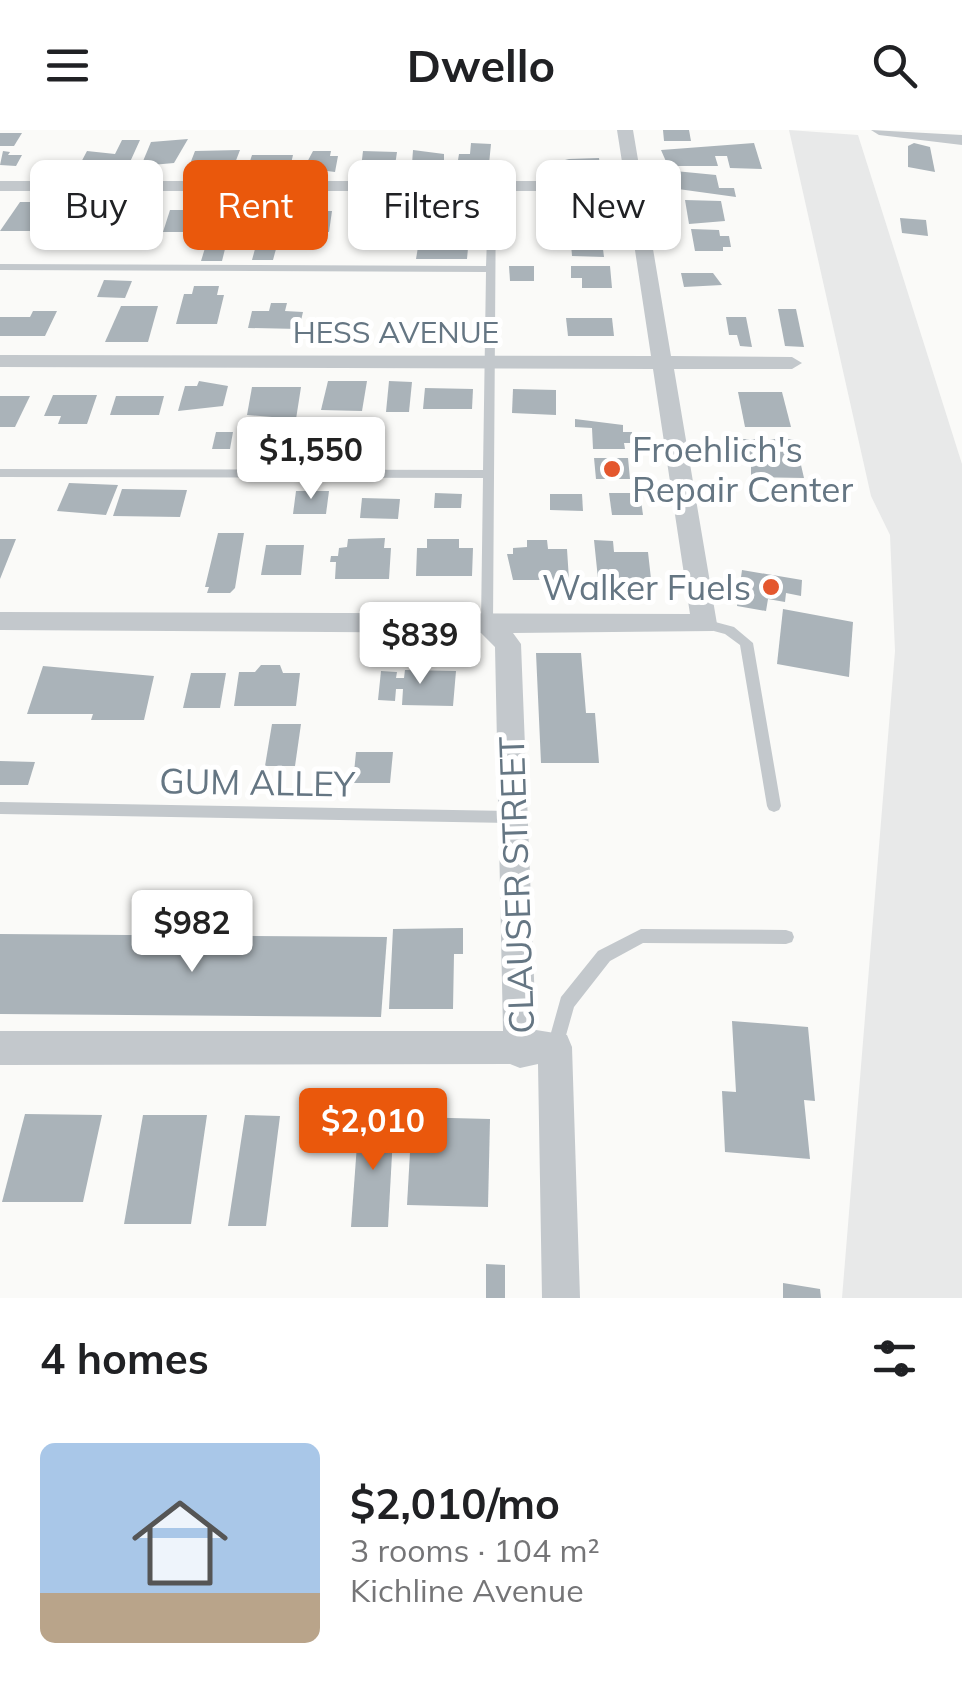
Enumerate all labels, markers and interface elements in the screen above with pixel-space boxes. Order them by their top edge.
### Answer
text: Dwello [407,37,555,93]
icon: menu [40,38,95,93]
icon: search [867,38,922,93]
chip: Buy [30,160,163,250]
chip: Rent [183,160,328,250]
chip: Filters [348,160,516,250]
chip: New [536,160,681,250]
street label: HESS AVENUE [293,313,499,351]
pin: $1,550 [230,417,392,502]
place label: Froehlich's Repair Center [632,427,853,511]
text: $1,550 [259,429,363,469]
marker: Froehlich's Repair Center [601,458,623,480]
place label: Walker Fuels [542,565,751,609]
marker: Walker Fuels [760,576,782,598]
pin: $839 [361,602,479,687]
text: $839 [382,614,458,654]
street label: CLAUSER STREET [489,736,543,1034]
street label: GUM ALLEY [159,758,356,806]
pin: $982 [133,890,251,975]
text: $982 [154,902,230,942]
pin: $2,010 [292,1088,454,1173]
text: $2,010 [321,1100,425,1140]
icon: filters [867,1331,922,1386]
text: 4 homes [40,1332,209,1385]
text: $2,010/mo [350,1477,560,1530]
icon: home [120,1483,240,1603]
text: 3 rooms · 104 m² [350,1530,600,1570]
text: Kichline Avenue [350,1570,584,1610]

